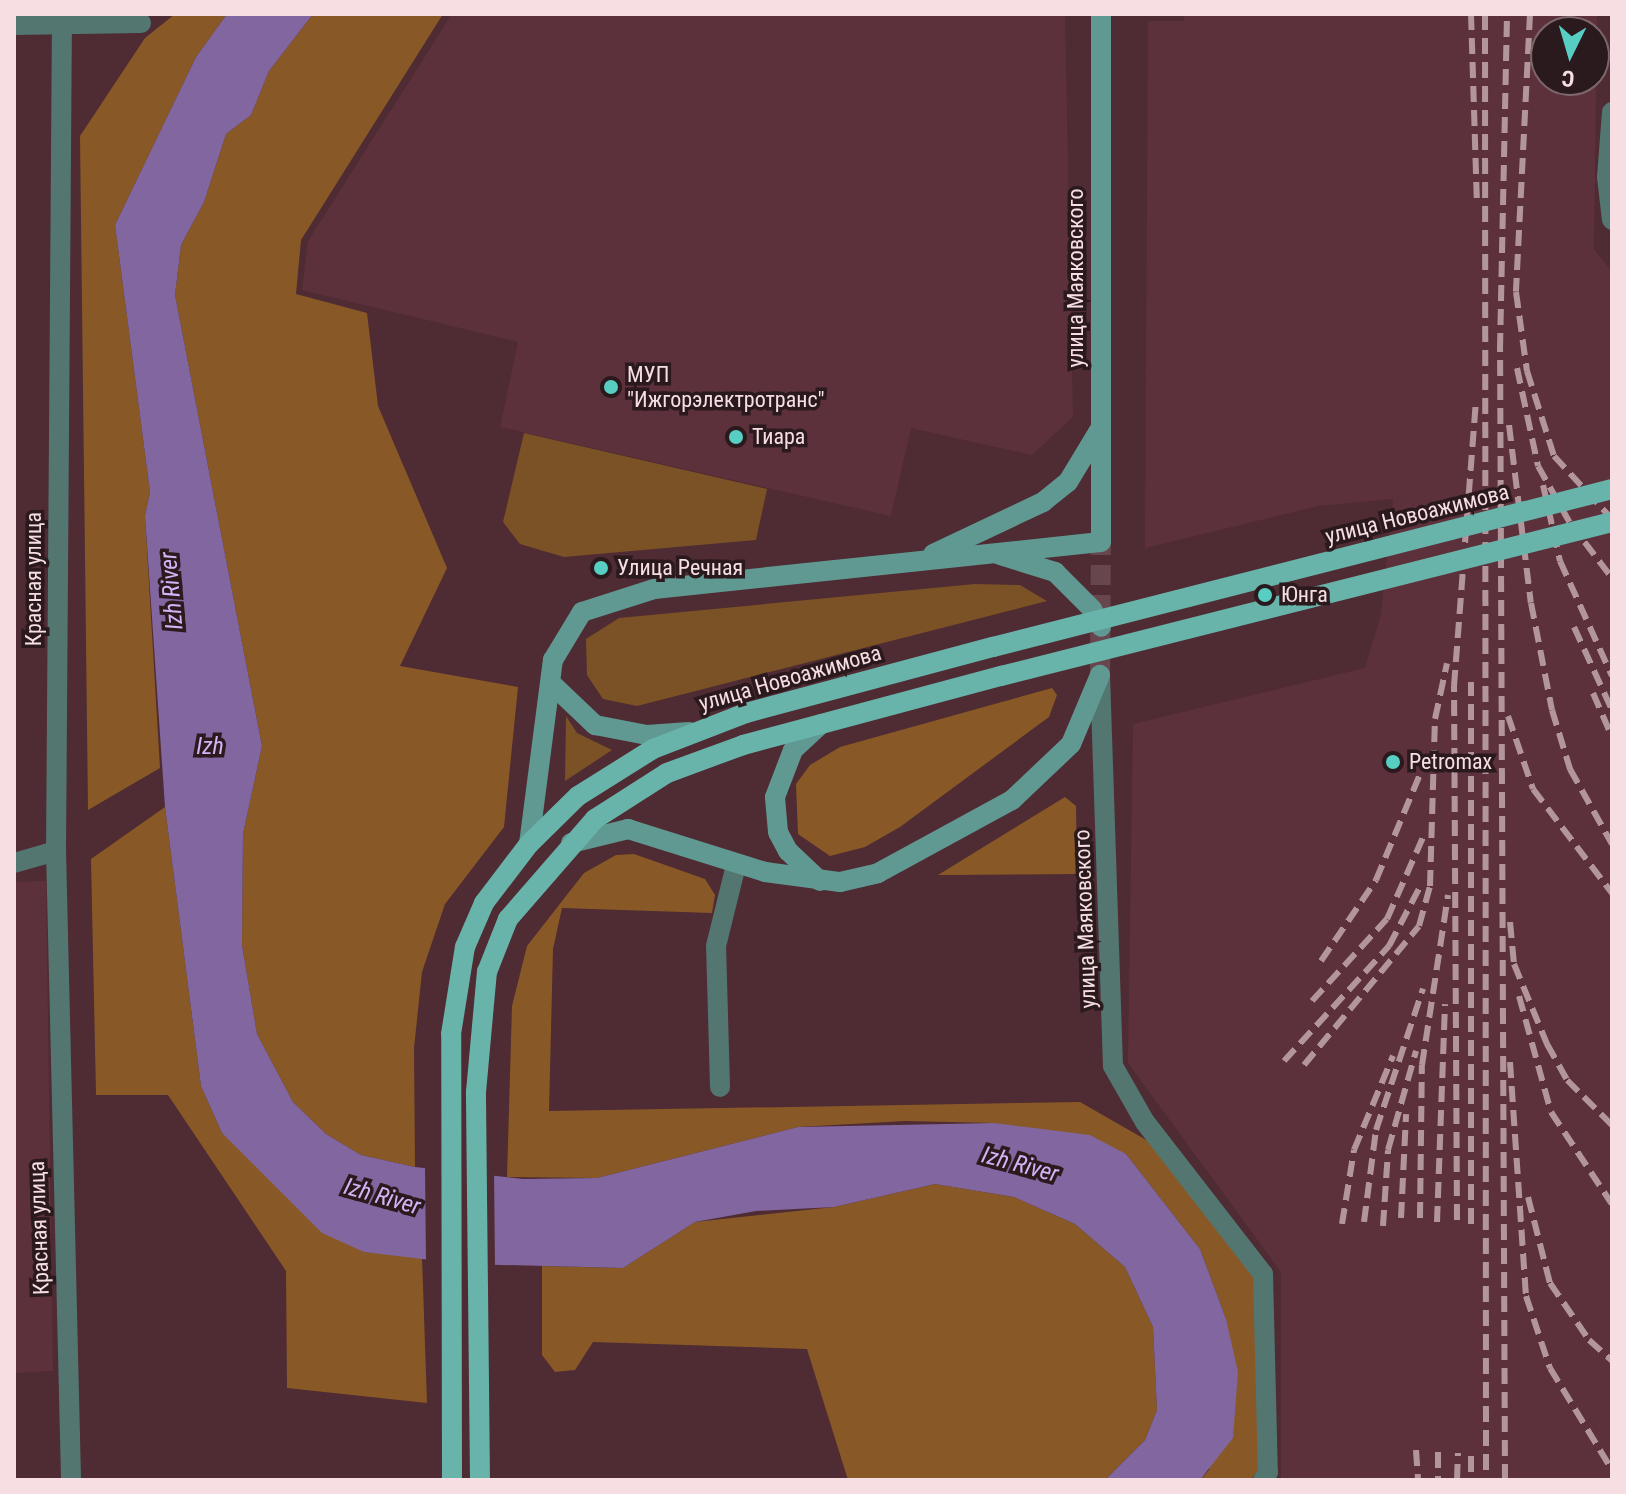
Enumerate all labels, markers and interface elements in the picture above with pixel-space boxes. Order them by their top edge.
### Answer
north arrow [1530,16,1610,96]
text: С [1561,65,1575,91]
street label: улица Маяковского [1063,188,1089,368]
place label: МУП "Ижгорэлектротранс" [627,361,824,412]
marker: МУП "Ижгорэлектротранс" [602,378,620,396]
place label: Тиара [752,424,805,450]
marker: Тиара [727,428,745,446]
street label: улица Новоажимова [1322,478,1512,550]
street label: Красная улица [21,512,47,646]
water label: Izh River [154,551,190,631]
place label: Улица Речная [617,555,743,581]
marker: Улица Речная [592,559,610,577]
place label: Юнга [1281,582,1328,608]
marker: Юнга [1256,586,1274,604]
street label: улица Новоажимова [696,639,884,717]
water label: Izh [196,733,224,761]
place label: Petromax [1409,749,1492,775]
marker: Petromax [1384,753,1402,771]
street label: улица Маяковского [1069,829,1101,1009]
water label: Izh River [978,1141,1062,1189]
street label: Красная улица [23,1160,55,1296]
water label: Izh River [340,1172,424,1222]

